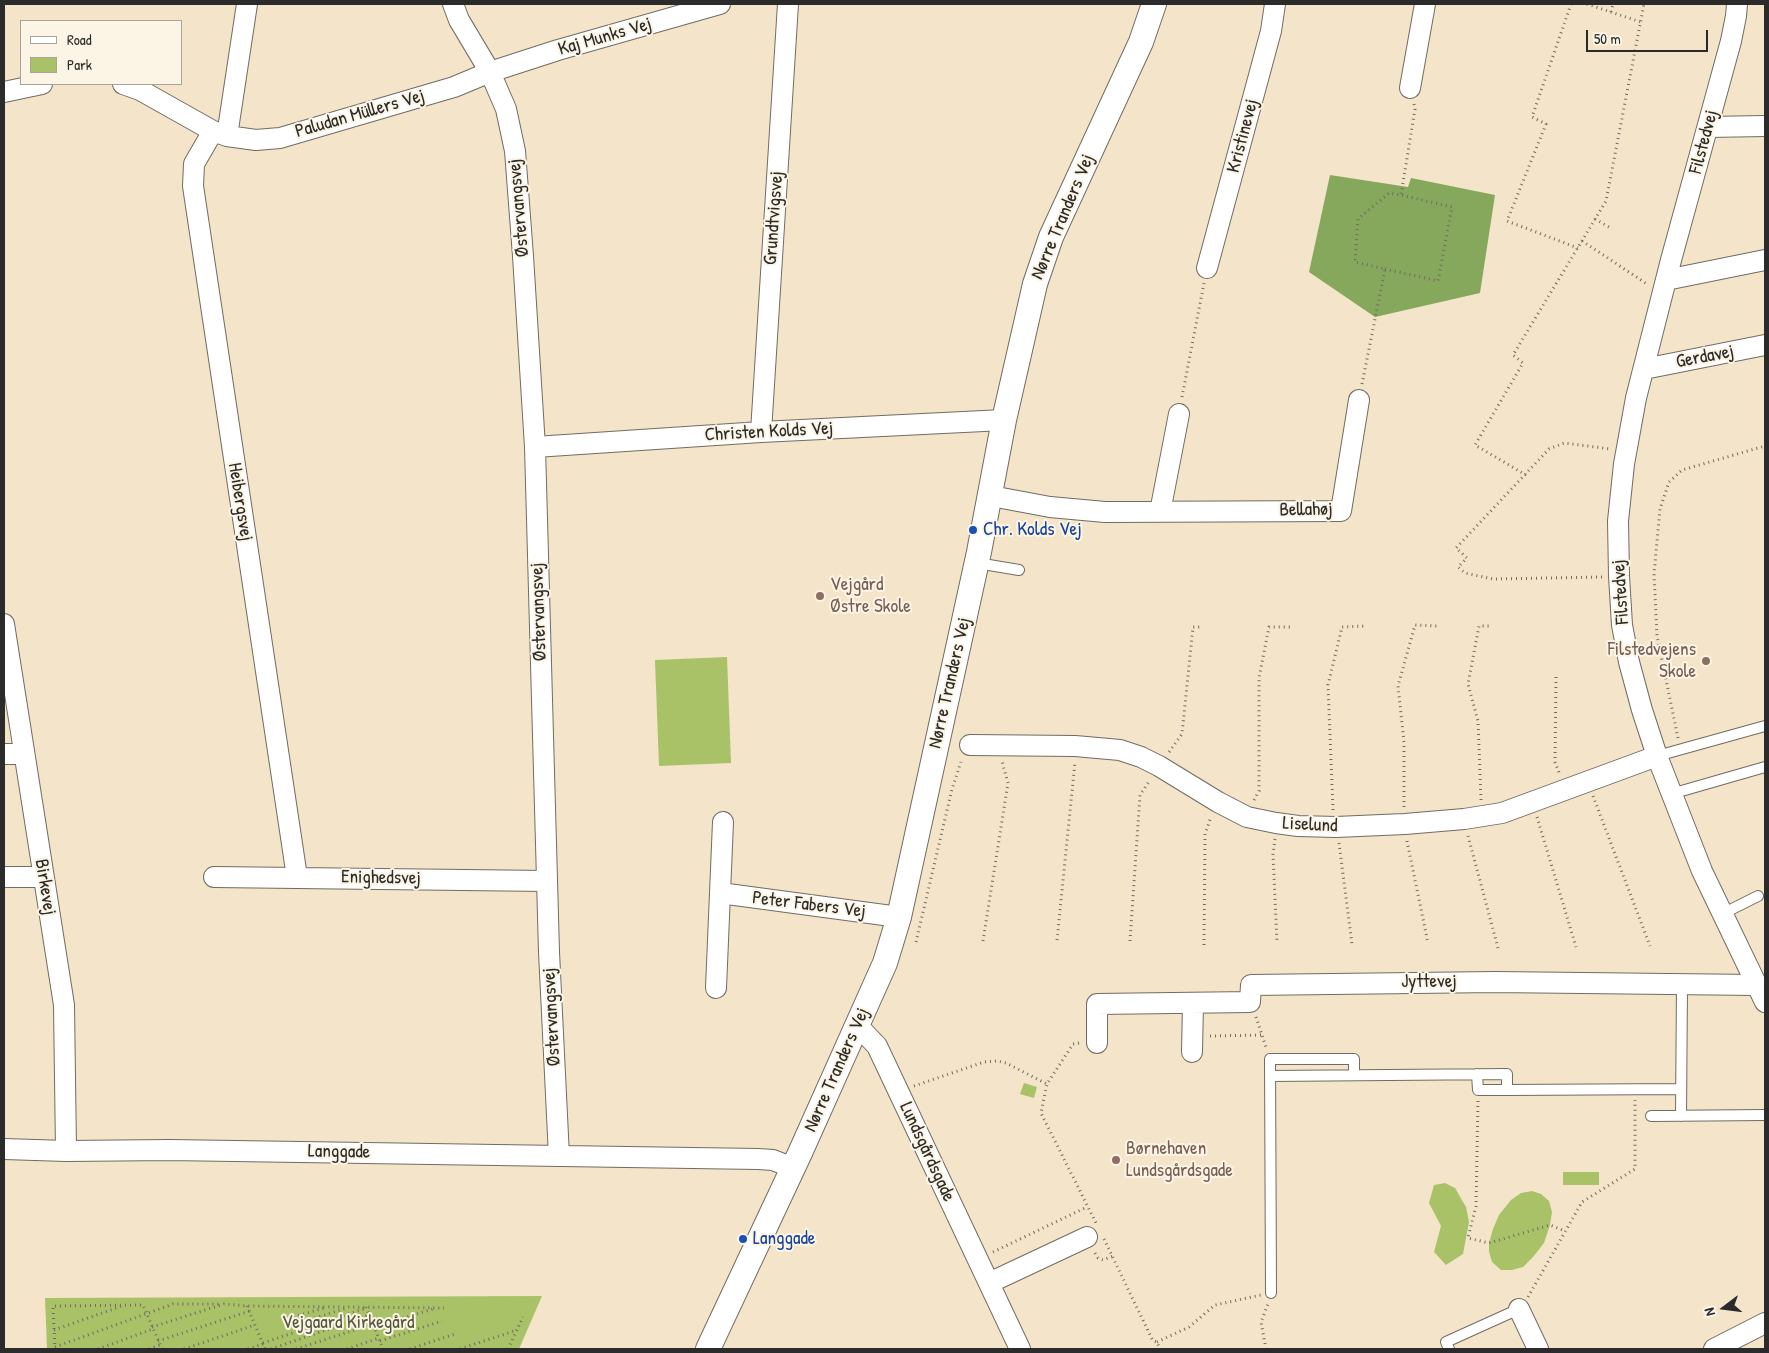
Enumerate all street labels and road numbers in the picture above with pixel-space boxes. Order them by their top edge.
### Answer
street label: Kaj Munks Vej [556,13,654,61]
street label: Paludan Müllers Vej [293,85,427,143]
street label: Kristinevej [1222,97,1264,175]
street label: Filstedvej [1685,108,1723,176]
street label: Nørre Tranders Vej [1026,151,1100,283]
street label: Østervangsvej [503,158,535,258]
street label: Grundtvigsvej [759,170,789,266]
street label: Gerdavej [1674,340,1736,374]
street label: Christen Kolds Vej [704,417,834,447]
street label: Heibergsvej [223,461,257,543]
street label: Bellahøj [1279,498,1333,522]
street label: Filstedvej [1607,559,1635,625]
street label: Østervangsvej [526,562,552,662]
street label: Nørre Tranders Vej [924,615,976,751]
street label: Liselund [1282,812,1338,838]
street label: Birkevej [29,857,61,917]
street label: Enighedsvej [341,866,421,890]
street label: Peter Fabers Vej [751,887,867,923]
street label: Østervangsvej [538,967,566,1067]
street label: Jyttevej [1401,971,1457,993]
street label: Nørre Tranders Vej [799,1004,875,1136]
street label: Lundsgårdsgade [894,1099,960,1205]
street label: Langgade [308,1140,370,1164]

